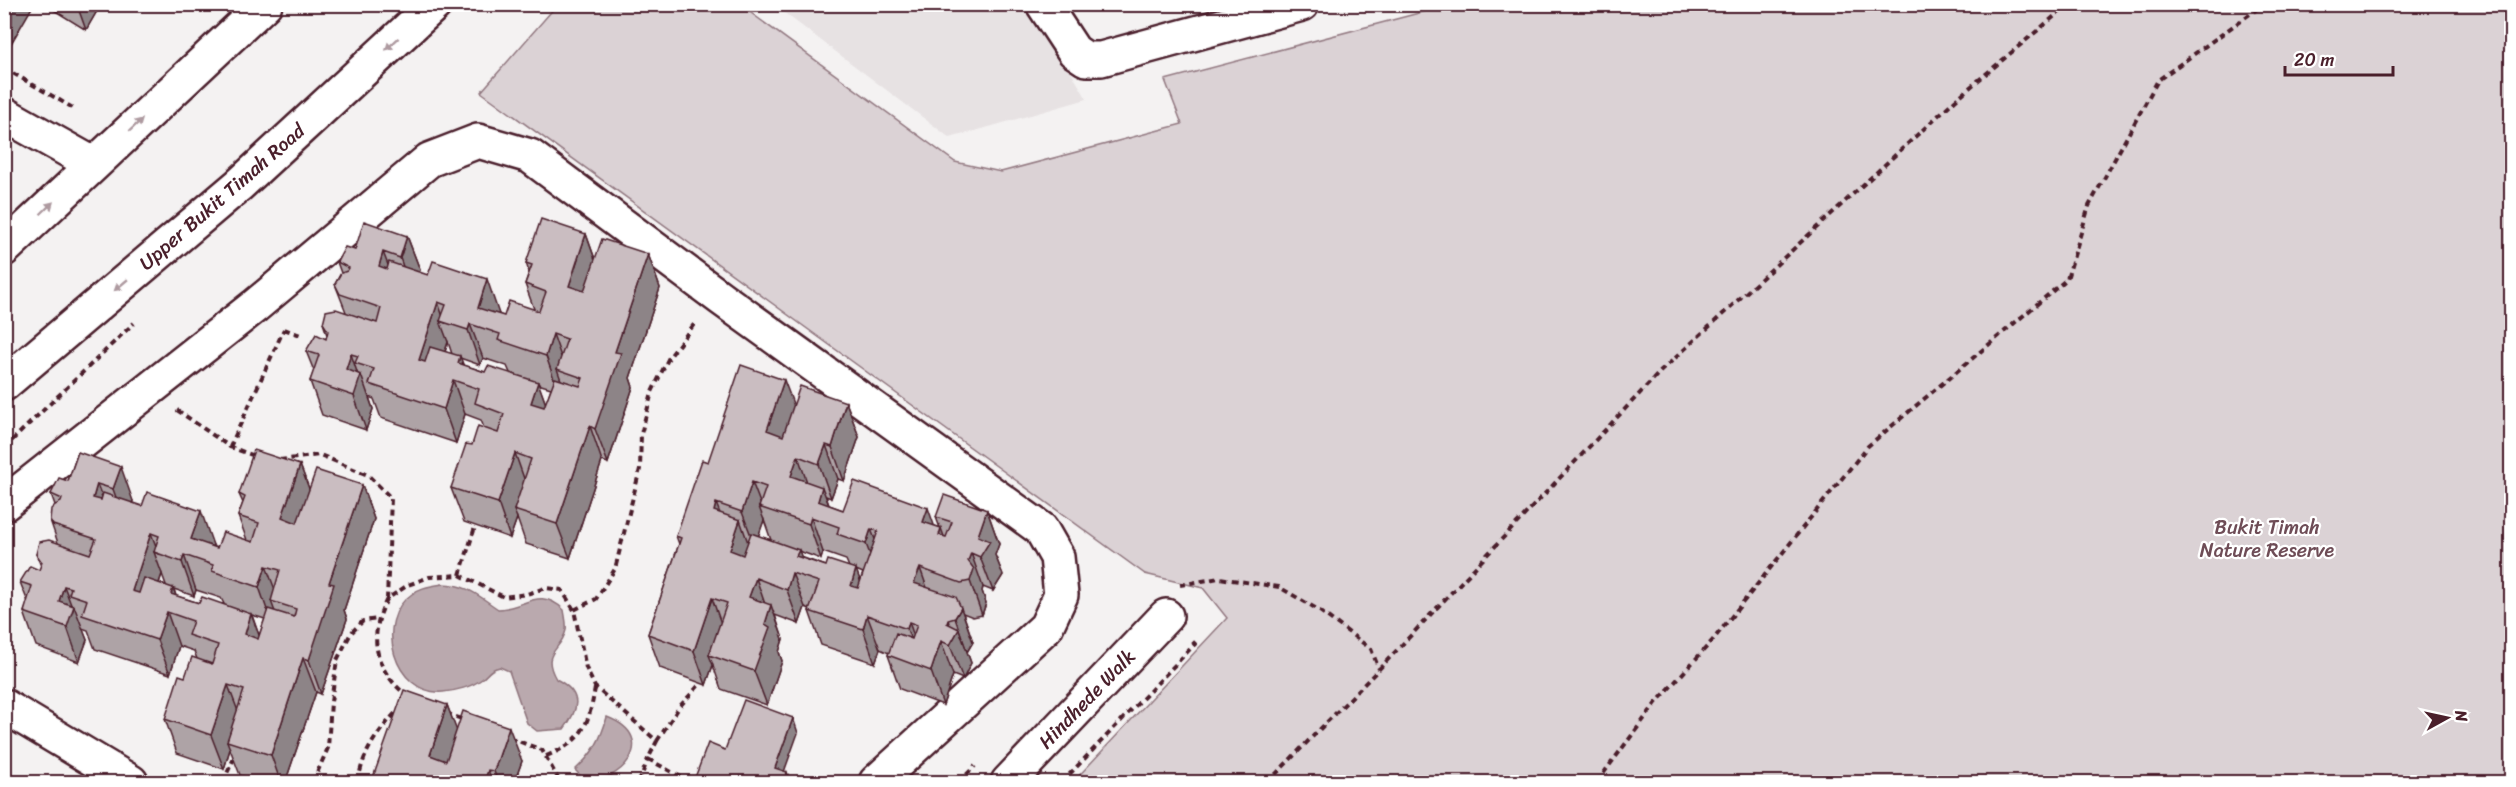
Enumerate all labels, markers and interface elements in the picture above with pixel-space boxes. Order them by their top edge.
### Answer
one-way arrow [384,37,399,51]
scale bar [2285,39,2393,77]
text: 20 m [2294,44,2334,76]
street label: Upper Bukit Timah Road [131,114,314,279]
one-way arrow [129,118,143,132]
one-way arrow [40,202,54,216]
one-way arrow [113,279,129,292]
park label: Bukit Timah Nature Reserve [2200,510,2335,568]
street label: Hindhede Walk [1030,640,1144,758]
north arrow [2417,688,2477,748]
text: N [2446,707,2477,724]

